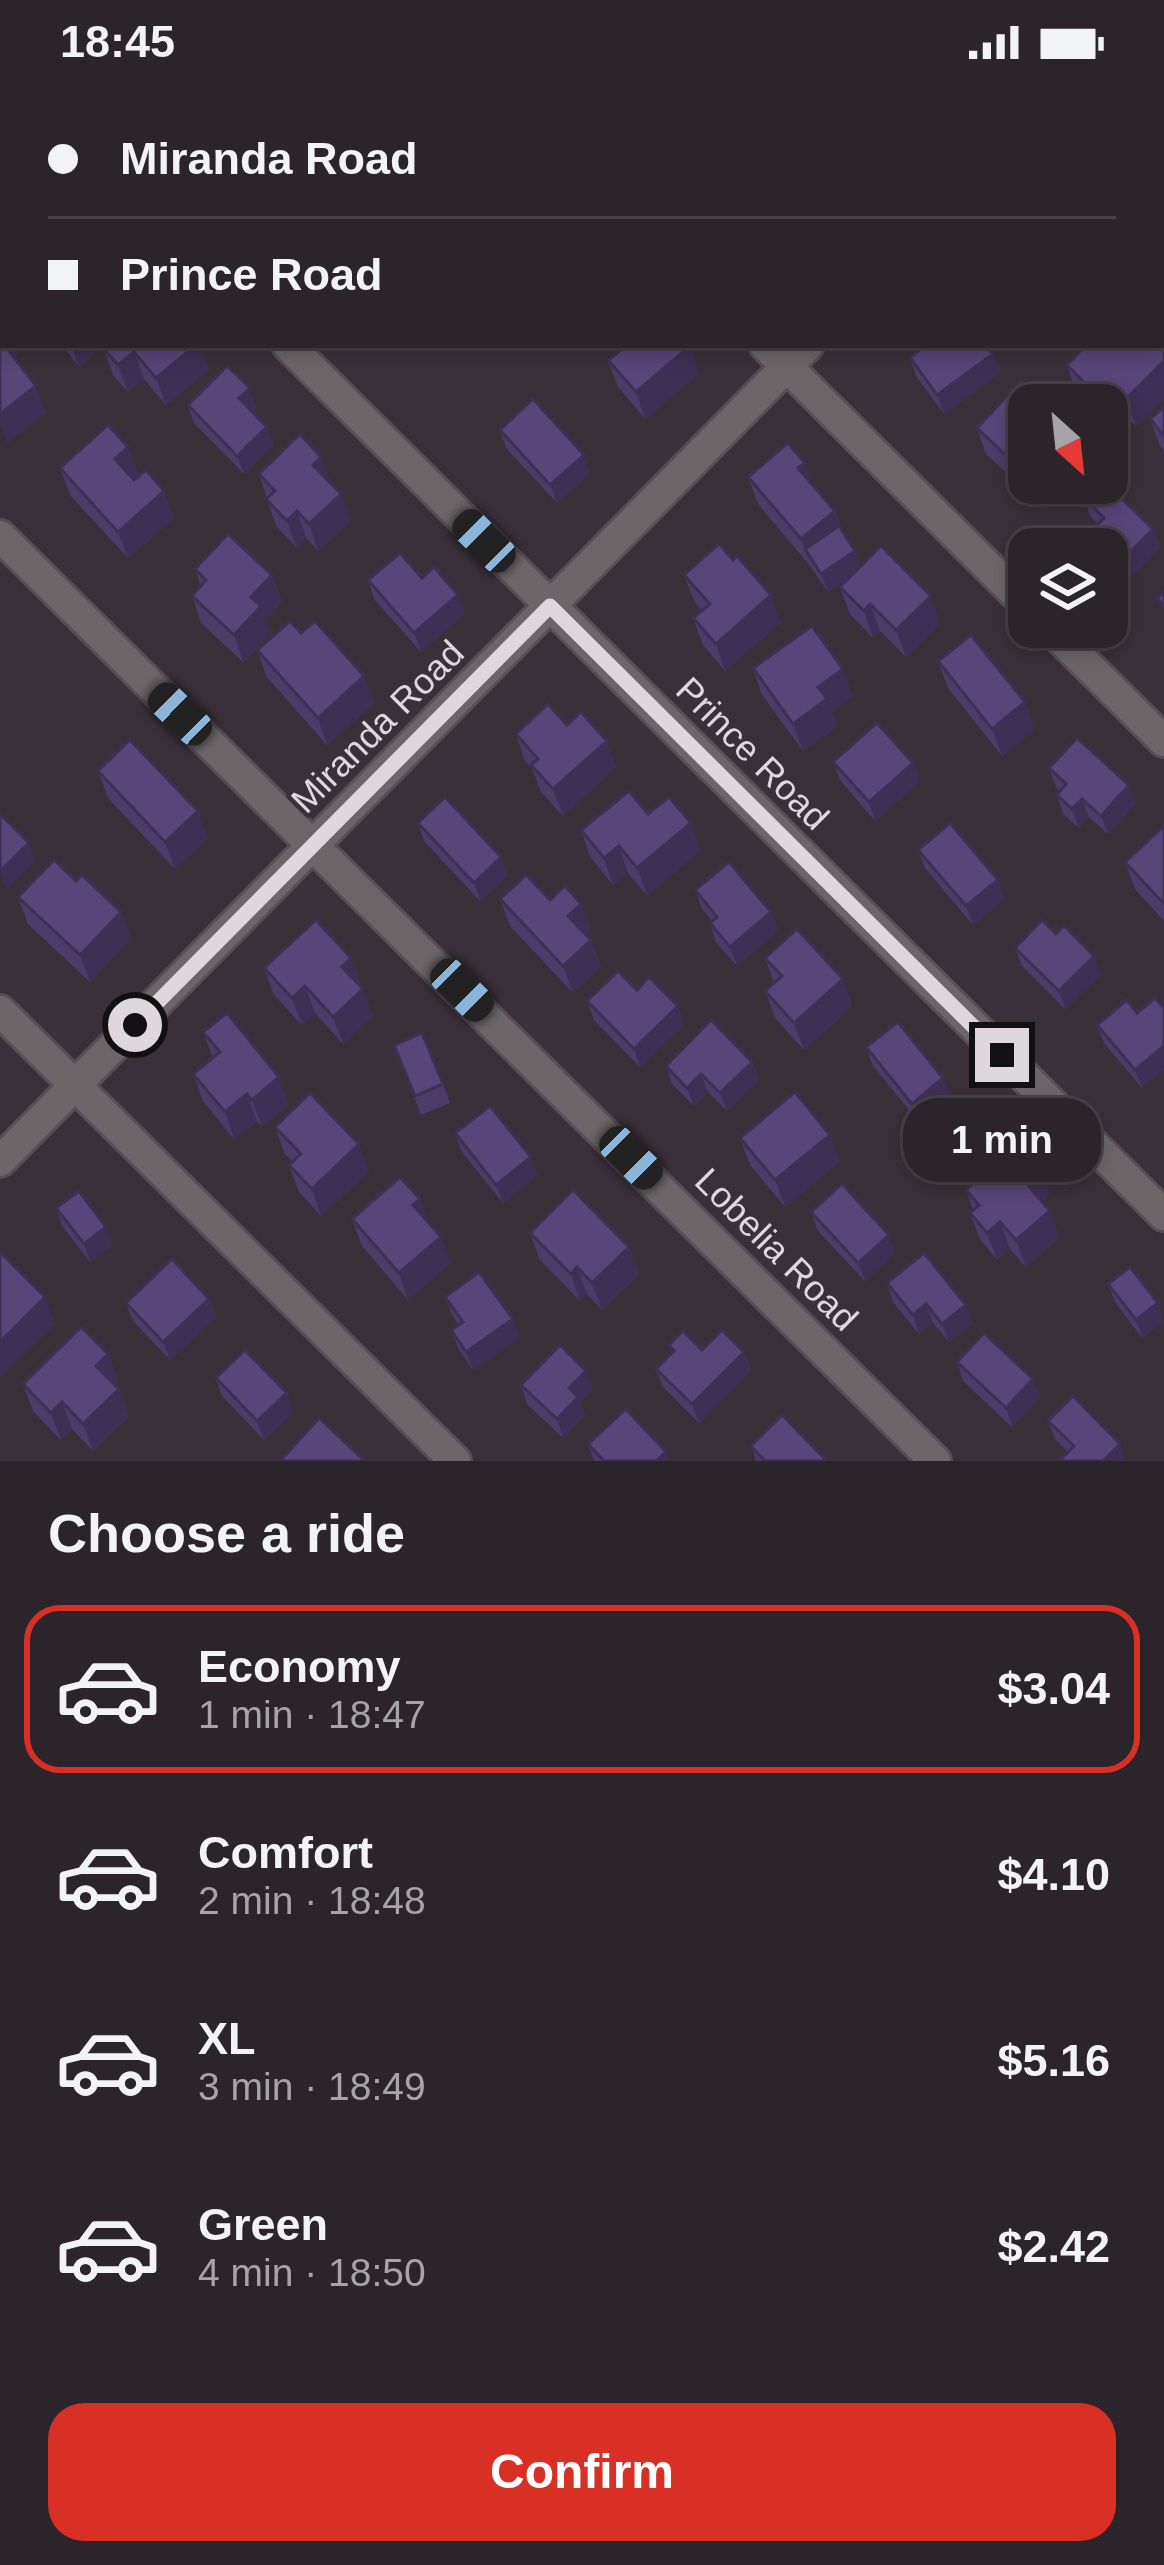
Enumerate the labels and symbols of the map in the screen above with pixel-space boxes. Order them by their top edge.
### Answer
north arrow [1008,384,1128,504]
car [446,503,522,579]
street label: Miranda Road [283,632,472,821]
street label: Prince Road [668,669,837,838]
car [142,676,218,752]
car [424,952,500,1028]
route start [108,998,162,1052]
route end [975,1028,1029,1082]
callout: 1 min [903,1097,1101,1181]
car [593,1120,669,1196]
street label: Lobelia Road [687,1160,866,1339]

